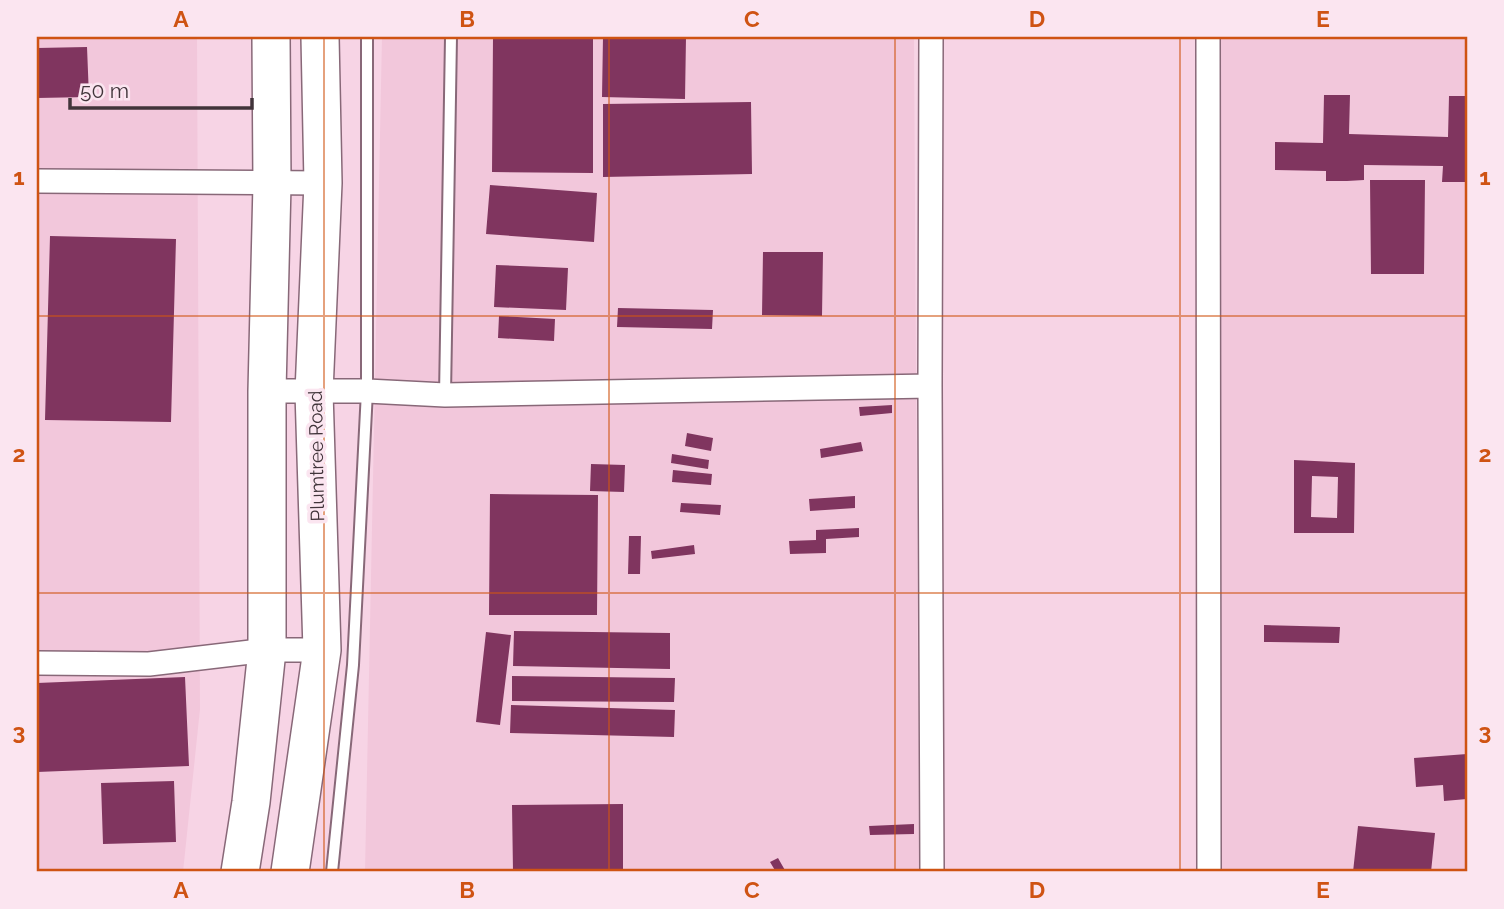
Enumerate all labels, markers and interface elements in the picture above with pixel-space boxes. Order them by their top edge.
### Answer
text: A [173,5,189,32]
text: B [459,5,475,32]
text: C [744,5,760,32]
text: D [1029,5,1045,32]
text: E [1316,5,1330,32]
scale bar [70,66,252,110]
text: 50 m [80,78,129,103]
text: 1 [13,163,25,190]
text: 1 [1479,163,1491,190]
street label: Plumtree Road [304,390,328,522]
text: 2 [13,440,25,467]
text: 2 [1479,440,1491,467]
text: 3 [13,718,25,745]
text: 3 [1479,718,1491,745]
text: A [173,876,189,903]
text: B [459,876,475,903]
text: C [744,876,760,903]
text: D [1029,876,1045,903]
text: E [1316,876,1330,903]

